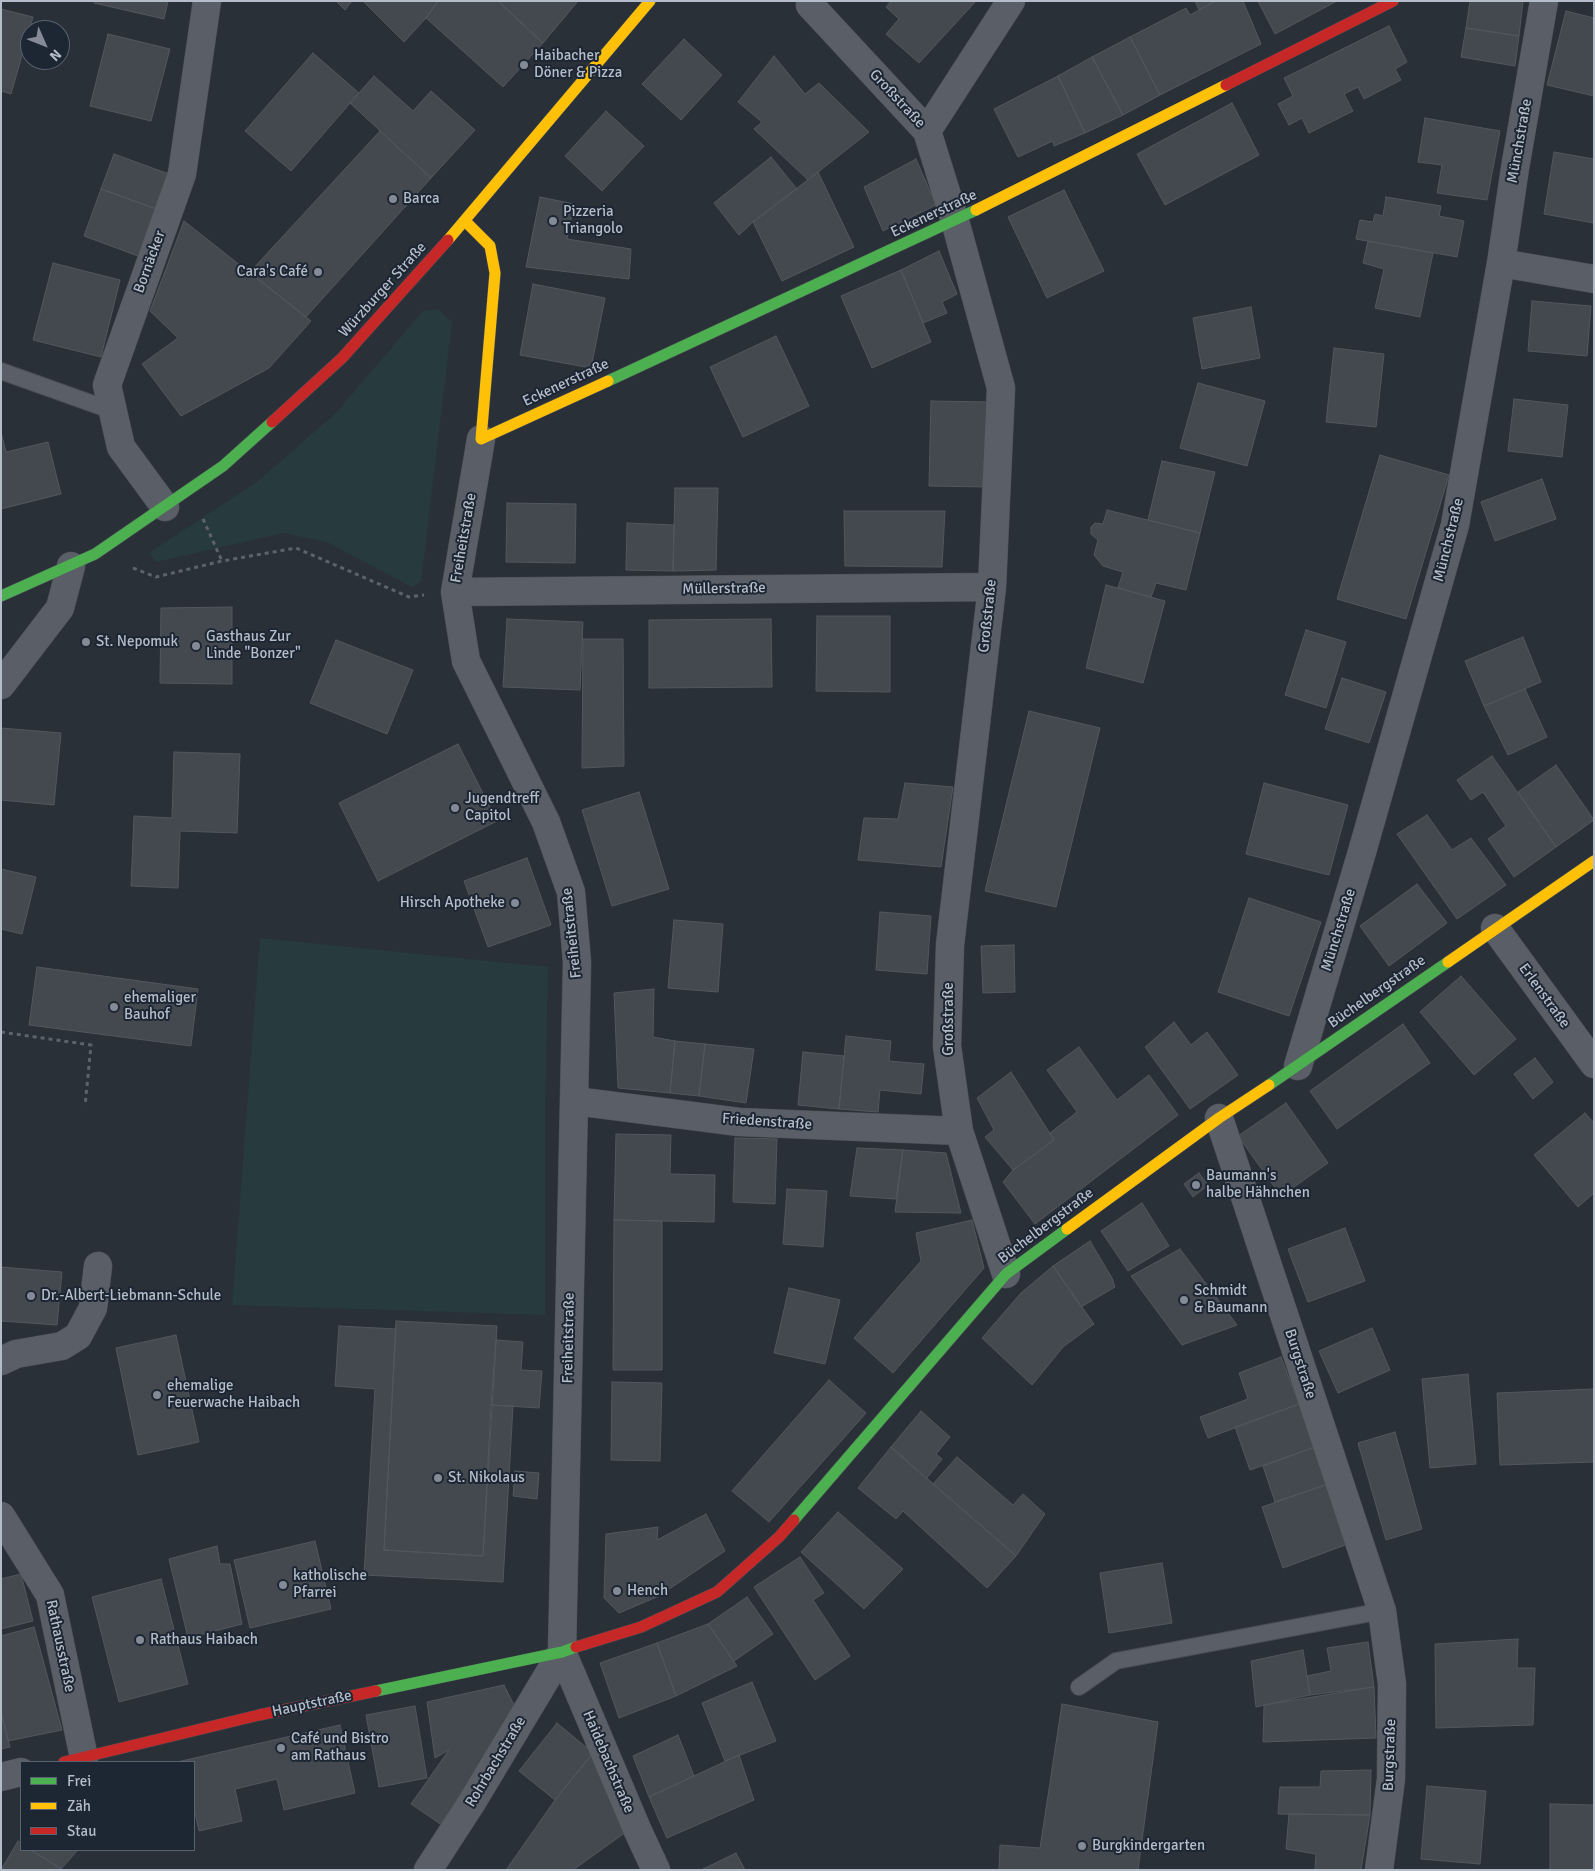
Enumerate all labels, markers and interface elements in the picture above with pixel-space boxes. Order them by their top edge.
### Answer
north arrow [20,20,70,70]
text: N [46,46,65,64]
place label: Haibacher Döner & Pizza [534,47,622,82]
marker: Haibacher Döner & Pizza [518,59,530,71]
street label: Großstraße [865,66,929,132]
street label: Münchstraße [1504,97,1536,185]
street label: Eckenerstraße [888,186,980,242]
place label: Barca [403,190,440,208]
marker: Barca [387,193,399,205]
place label: Pizzeria Triangolo [563,203,623,238]
marker: Pizzeria Triangolo [547,215,559,227]
street label: Bornäcker [130,228,170,296]
street label: Würzburger Straße [335,239,431,341]
place label: Cara's Café [237,263,308,281]
marker: Cara's Café [312,266,324,278]
street label: Eckenerstraße [520,355,612,411]
street label: Freiheitstraße [447,492,481,584]
street label: Münchstraße [1430,496,1468,584]
street label: Großstraße [975,578,1001,654]
street label: Müllerstraße [682,579,766,599]
place label: Gasthaus Zur Linde "Bonzer" [206,628,301,663]
place label: St. Nepomuk [96,633,178,651]
marker: St. Nepomuk [80,636,92,648]
marker: Gasthaus Zur Linde "Bonzer" [190,640,202,652]
place label: Jugendtreff Capitol [465,790,539,825]
marker: Jugendtreff Capitol [449,802,461,814]
street label: Münchstraße [1318,886,1360,974]
street label: Freiheitstraße [558,887,586,979]
place label: Hirsch Apotheke [400,894,505,912]
marker: Hirsch Apotheke [509,897,521,909]
street label: Büchelbergstraße [1325,952,1429,1032]
street label: Erlenstraße [1514,960,1574,1032]
street label: Großstraße [940,982,958,1056]
place label: ehemaliger Bauhof [124,989,196,1024]
marker: ehemaliger Bauhof [108,1001,120,1013]
street label: Friedenstraße [721,1110,813,1134]
place label: Baumann's halbe Hähnchen [1206,1167,1310,1202]
marker: Baumann's halbe Hähnchen [1190,1179,1202,1191]
street label: Büchelbergstraße [995,1184,1097,1268]
place label: Schmidt & Baumann [1194,1282,1267,1317]
place label: Dr.-Albert-Liebmann-Schule [41,1287,221,1305]
marker: Dr.-Albert-Liebmann-Schule [25,1290,37,1302]
street label: Freiheitstraße [559,1292,579,1384]
marker: Schmidt & Baumann [1178,1294,1190,1306]
street label: Burgstraße [1280,1327,1320,1401]
place label: ehemalige Feuerwache Haibach [167,1377,300,1412]
marker: ehemalige Feuerwache Haibach [151,1389,163,1401]
place label: St. Nikolaus [448,1469,525,1487]
marker: St. Nikolaus [432,1472,444,1484]
place label: katholische Pfarrei [293,1567,367,1602]
marker: katholische Pfarrei [277,1579,289,1591]
place label: Hench [627,1582,668,1600]
marker: Hench [611,1585,623,1597]
street label: Rathausstraße [41,1598,79,1694]
place label: Rathaus Haibach [150,1631,258,1649]
marker: Rathaus Haibach [134,1634,146,1646]
street label: Hauptstraße [271,1687,353,1721]
street label: Haidebachstraße [578,1708,638,1816]
street label: Rohrbachstraße [462,1713,530,1811]
street label: Burgstraße [1380,1719,1400,1791]
place label: Café und Bistro am Rathaus [291,1730,389,1765]
marker: Café und Bistro am Rathaus [275,1742,287,1754]
legend [20,1761,195,1851]
text: Frei [67,1772,91,1790]
text: Zäh [67,1797,91,1815]
text: Stau [67,1822,96,1840]
place label: Burgkindergarten [1092,1837,1205,1855]
marker: Burgkindergarten [1076,1840,1088,1852]

